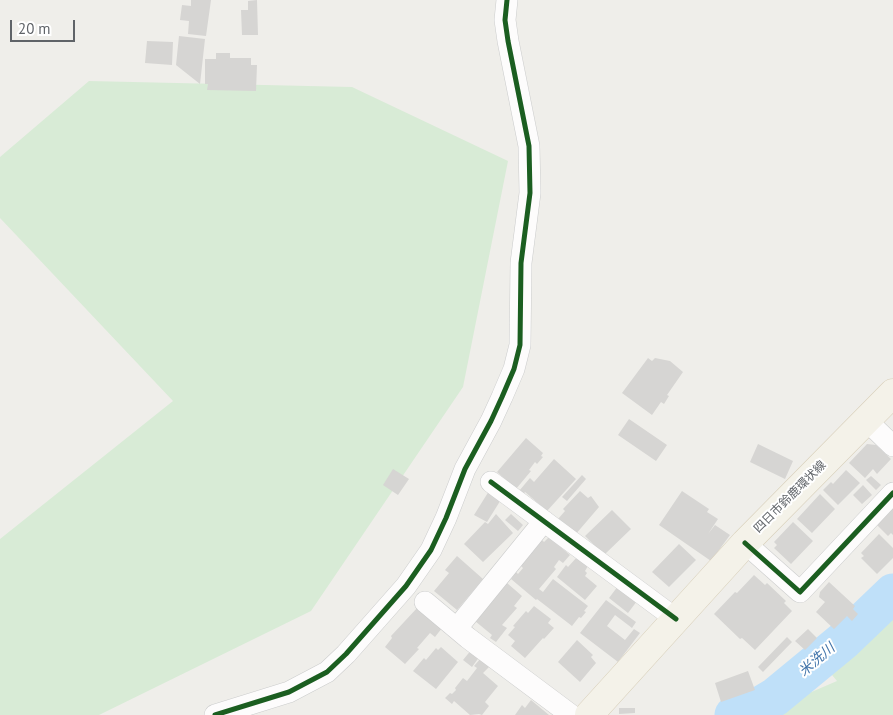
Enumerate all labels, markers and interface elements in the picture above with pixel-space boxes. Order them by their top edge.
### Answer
scale bar [12,10,78,42]
text: 20 m [18,19,51,38]
street label: 四日市鈴鹿環状線 [751,458,829,536]
water label: 米洗川 [796,640,838,680]

